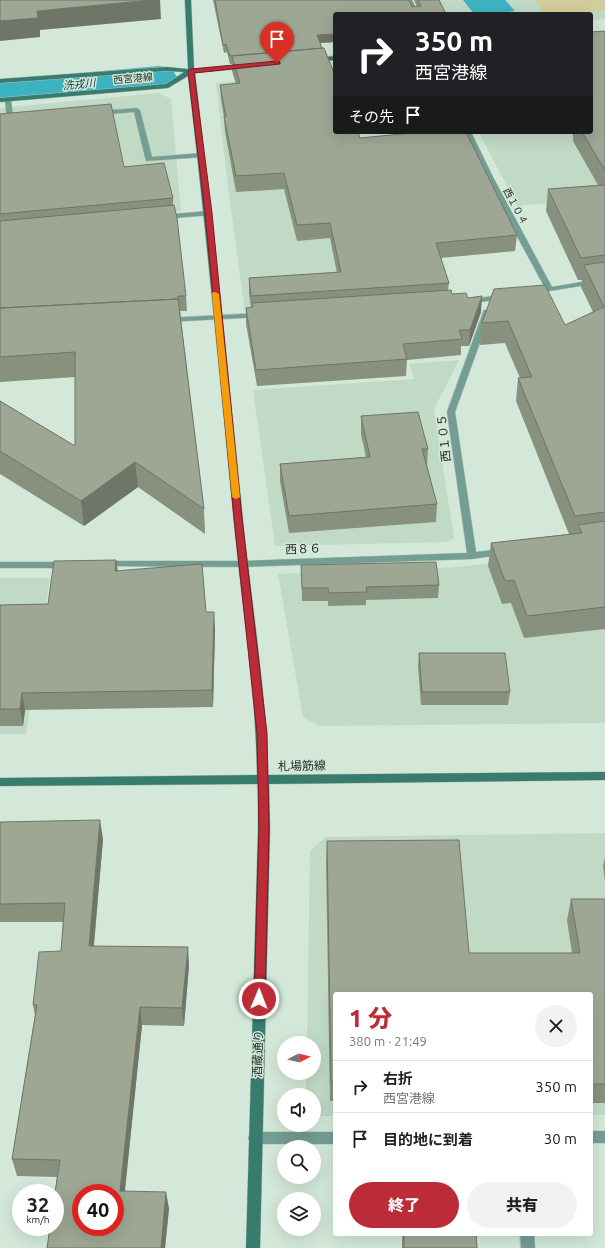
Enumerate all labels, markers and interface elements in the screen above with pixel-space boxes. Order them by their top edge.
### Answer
pin [260,22,294,63]
text: 350 m [415,25,493,56]
icon: arrive [266,28,288,50]
icon: right [349,28,401,80]
text: 西宮港線 [415,62,487,82]
street label: 西宮港線 [113,71,153,86]
water label: 洗戎川 [62,76,97,91]
icon: arrive [402,104,424,126]
text: その先 [349,108,394,125]
street label: 西１０４ [501,186,530,226]
street label: 西１０５ [435,413,452,463]
street label: 西８６ [285,541,321,556]
street label: 札場筋線 [278,759,326,772]
position arrow [238,978,280,1020]
text: 1 分 [349,1005,392,1032]
button: close [535,1005,577,1047]
street label: 酒蔵通り [250,1030,265,1078]
text: 380 m · 21:49 [349,1034,427,1048]
north arrow [277,1036,321,1080]
map controls [277,1036,321,1236]
text: 右折 [383,1070,413,1087]
icon: right [349,1076,371,1098]
text: 350 m [535,1078,577,1095]
button: sound [277,1088,321,1132]
text: 西宮港線 [383,1091,435,1105]
icon: arrive [349,1128,371,1150]
text: 30 m [544,1130,577,1147]
text: 目的地に到着 [383,1131,473,1148]
button: search [277,1140,321,1184]
button: 終了 [349,1182,459,1228]
button: 共有 [467,1182,577,1228]
speed limit sign: 40 [72,1184,124,1236]
button: layers [277,1192,321,1236]
text: 32 [27,1193,49,1216]
text: km/h [26,1214,50,1225]

